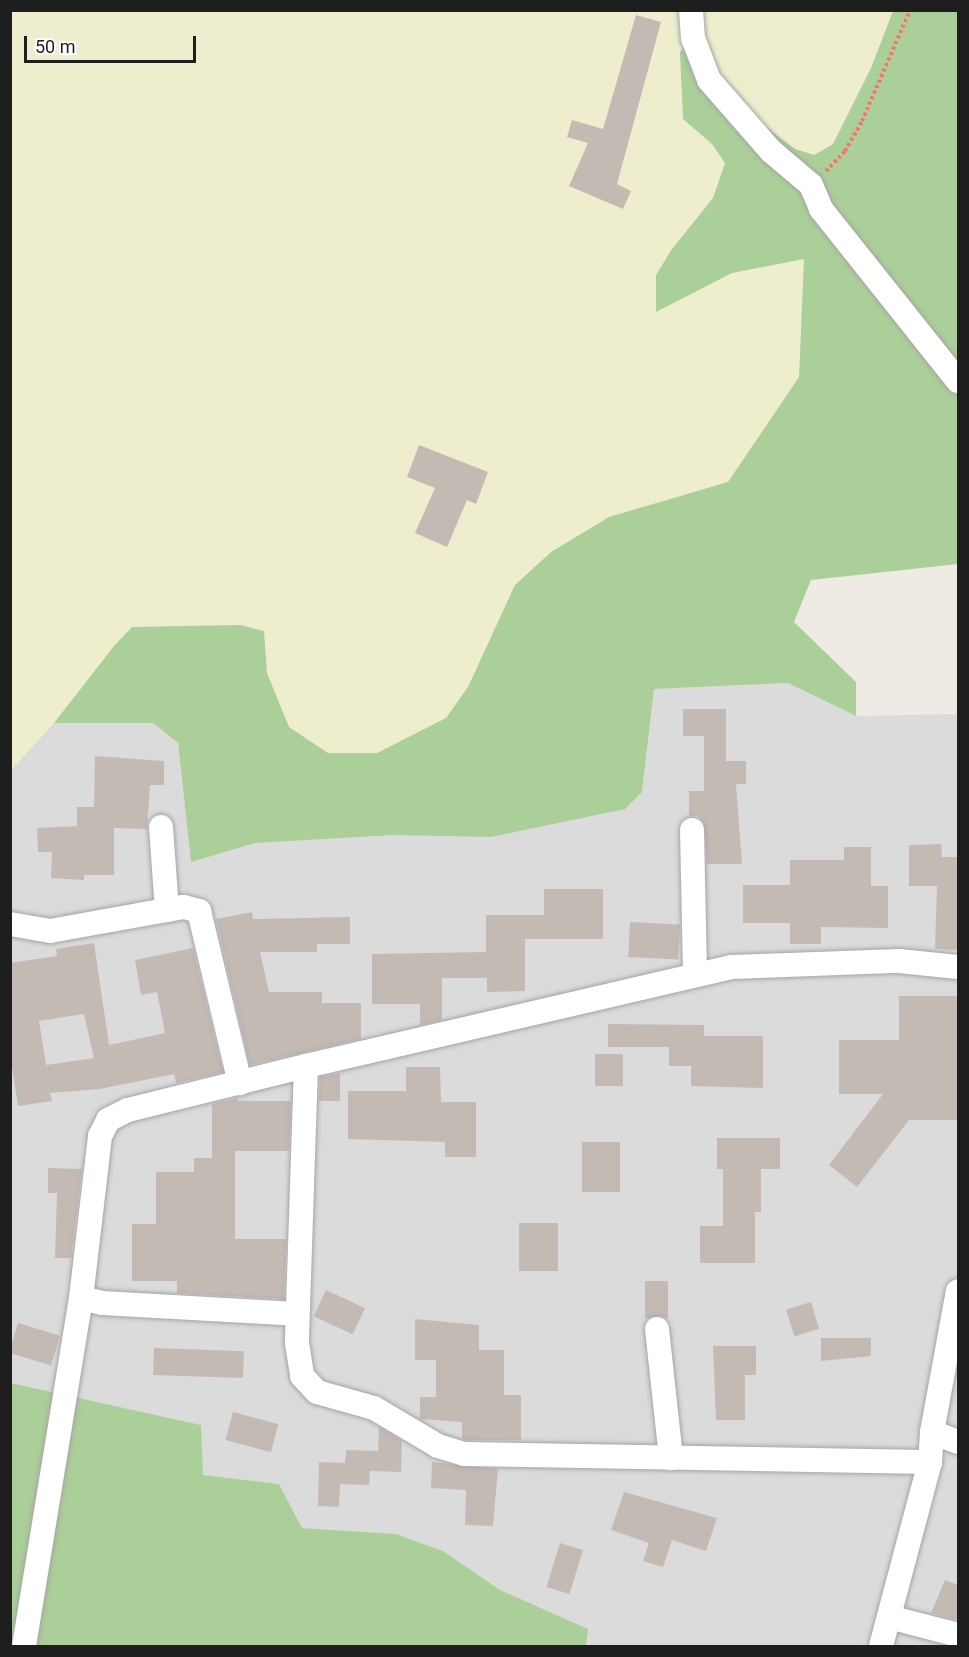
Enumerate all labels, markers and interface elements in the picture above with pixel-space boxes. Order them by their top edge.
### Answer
scale bar [27,24,200,62]
text: 50 m [35,36,75,57]

